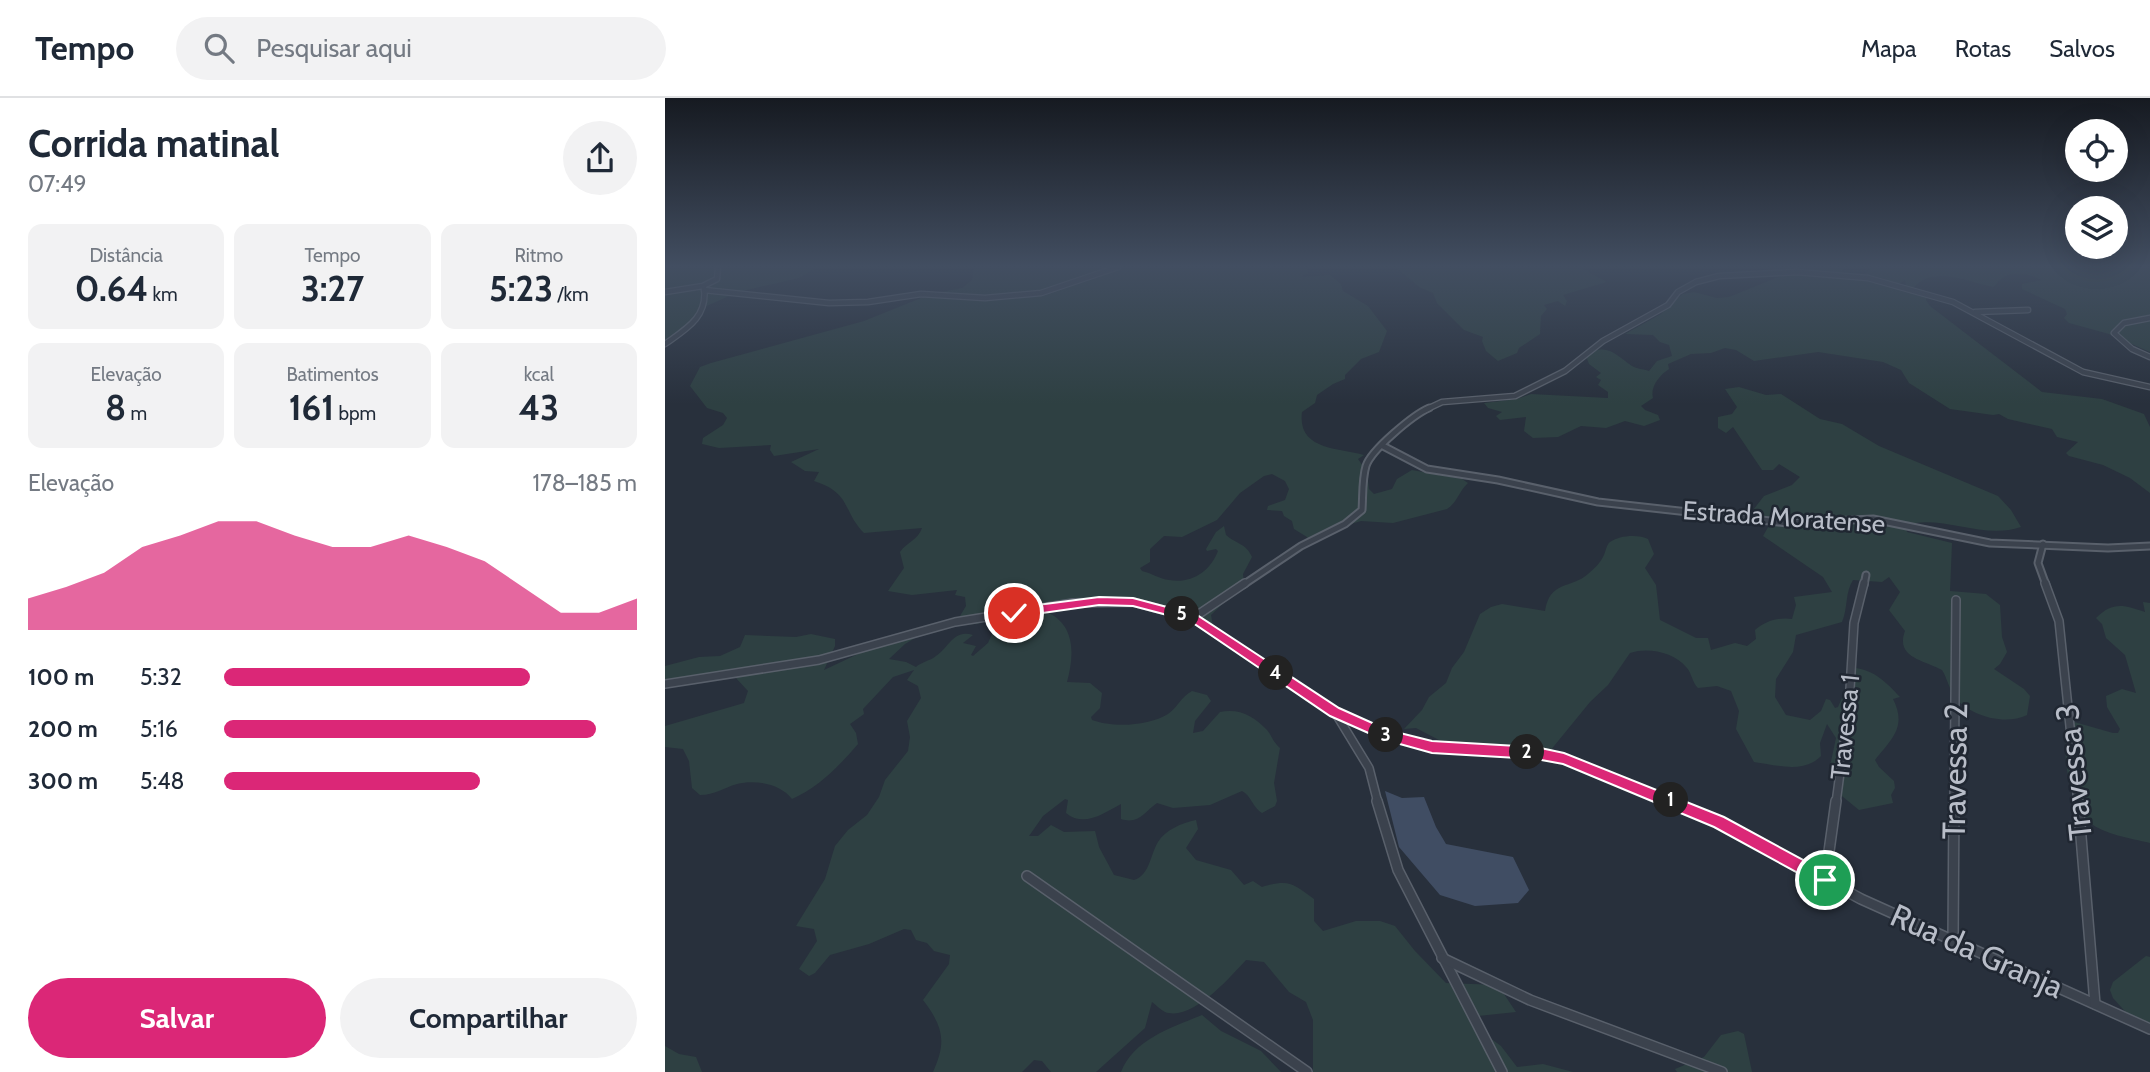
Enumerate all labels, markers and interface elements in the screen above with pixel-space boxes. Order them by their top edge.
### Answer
search box [176,17,666,80]
text: Tempo [35,28,134,68]
icon: search [200,29,238,67]
text: Pesquisar aqui [256,32,412,64]
text: Mapa [1861,34,1917,63]
text: Rotas [1955,34,2011,63]
text: Salvos [2049,34,2115,63]
map controls [2065,119,2128,259]
button: locate [2065,119,2128,182]
text: Corrida matinal [28,120,280,167]
button: share [563,121,637,195]
text: 07:49 [28,170,87,198]
button: layers [2065,196,2128,259]
text: Distância [89,244,163,267]
text: Tempo [304,244,361,267]
text: Ritmo [514,244,563,267]
text: 0.64 [75,267,148,310]
text: 3:27 [301,267,364,310]
text: 5:23 [489,267,553,310]
text: km [148,283,178,306]
text: /km [553,283,589,306]
text: Elevação [91,363,162,386]
text: Batimentos [286,363,379,386]
text: kcal [524,363,554,386]
text: 8 [105,386,126,429]
text: 161 [289,386,334,429]
text: 43 [519,386,559,429]
text: m [126,402,147,425]
text: bpm [334,402,376,425]
text: Elevação [28,469,114,497]
text: 178–185 m [533,469,637,497]
street label: Estrada Moratense [1682,494,1886,540]
pin [984,583,1044,643]
icon: check [995,594,1033,632]
pin: 5 [1165,596,1199,632]
text: 5 [1176,602,1187,625]
pin: 4 [1259,656,1293,690]
text: 4 [1270,661,1281,684]
text: 100 m [28,663,94,691]
text: 5:32 [140,663,182,691]
street label: Travessa 1 [1824,673,1866,781]
street label: Travessa 2 [1934,702,1975,840]
street label: Travessa 3 [2047,702,2100,842]
text: 200 m [28,715,98,743]
text: 5:16 [140,715,178,743]
pin: 3 [1369,718,1403,752]
text: 3 [1380,723,1391,746]
pin: 2 [1509,734,1545,770]
text: 2 [1521,740,1532,763]
text: 300 m [28,767,98,795]
text: 5:48 [140,767,184,795]
pin: 1 [1653,782,1689,818]
text: 1 [1667,788,1674,811]
pin [1795,850,1855,910]
icon: arrive [1806,861,1844,899]
street label: Rua da Granja [1885,895,2070,1006]
button: Salvar [28,978,326,1058]
button: Compartilhar [340,978,637,1058]

